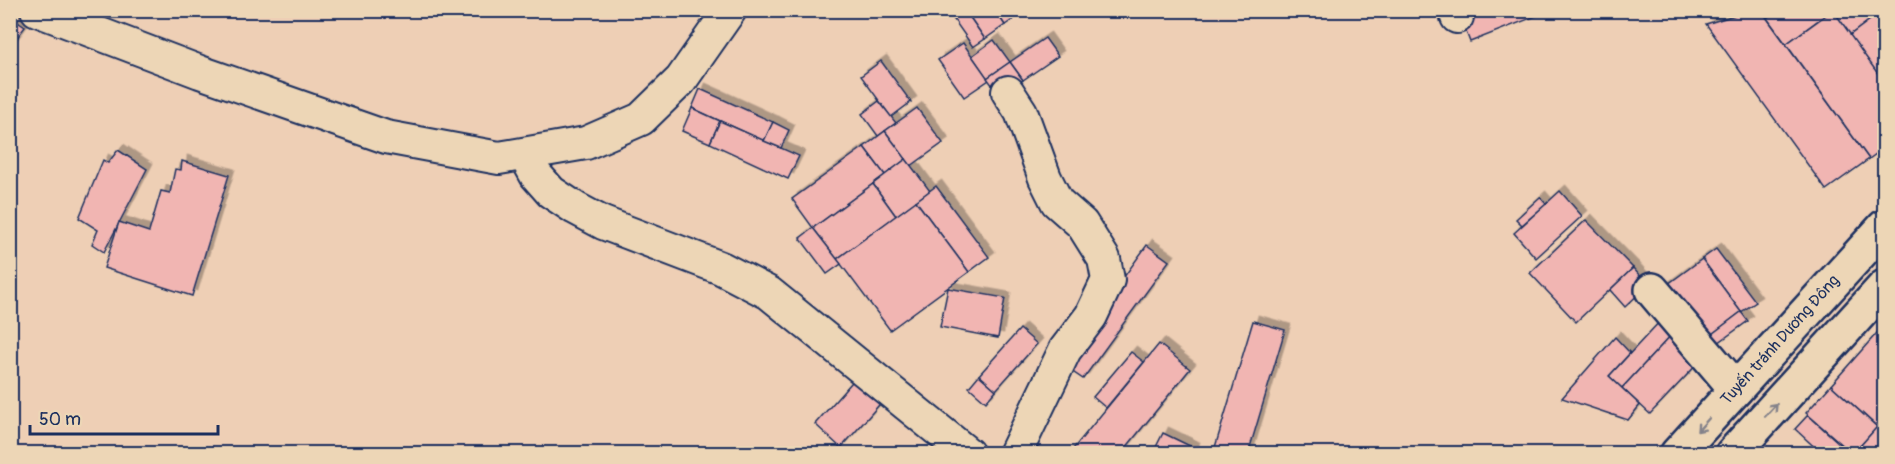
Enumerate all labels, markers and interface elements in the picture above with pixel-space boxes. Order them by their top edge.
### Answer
street label: Tuyến tránh Dương Đông [1716,271,1844,409]
scale bar [30,398,218,436]
one-way arrow [1764,403,1778,418]
text: 50 m [39,408,81,431]
one-way arrow [1696,417,1710,432]

